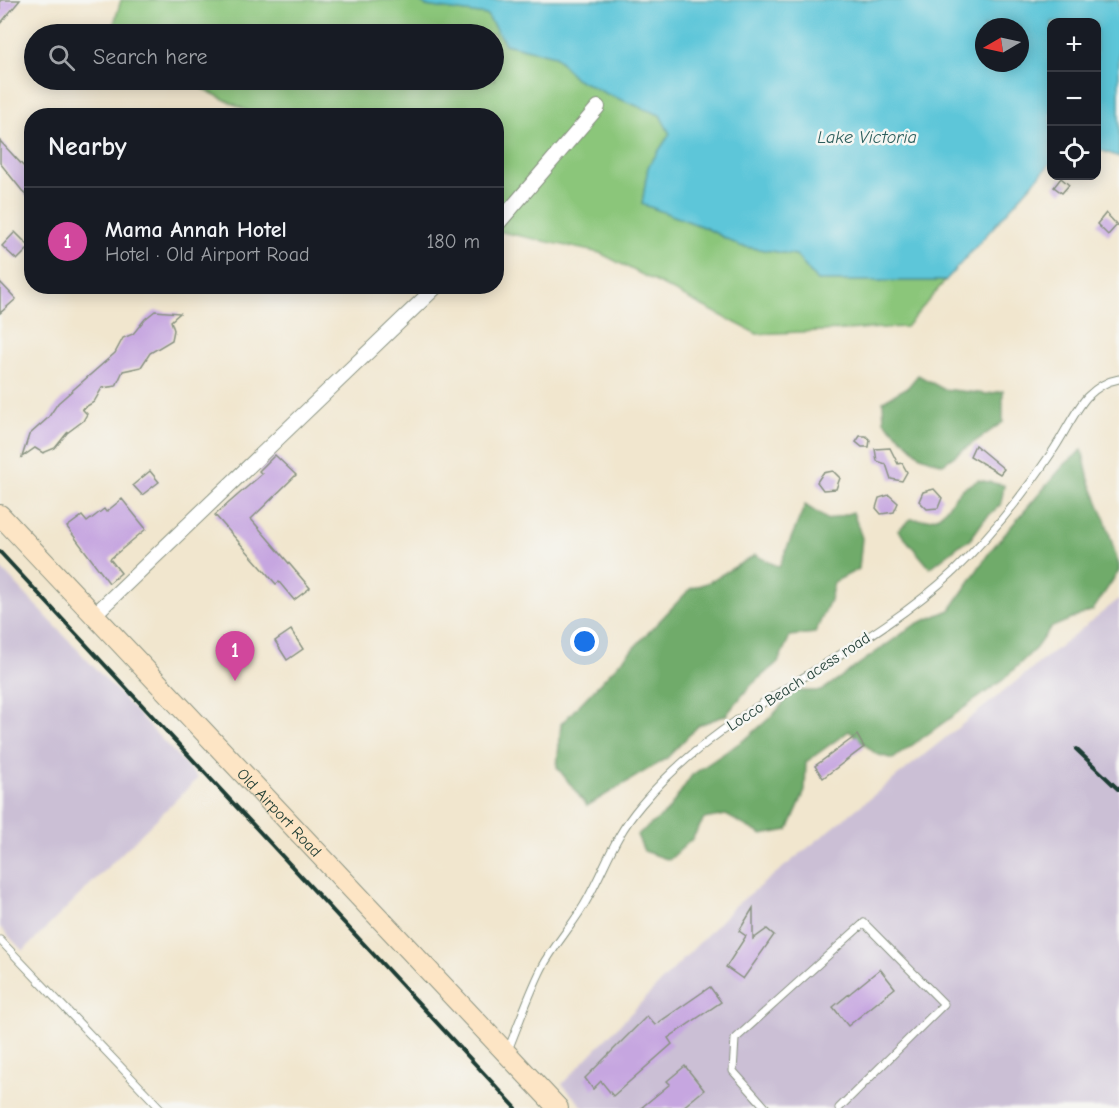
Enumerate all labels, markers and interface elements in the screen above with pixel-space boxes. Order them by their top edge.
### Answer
north arrow [975,18,1029,72]
map controls [1047,18,1101,180]
button: + [1047,18,1101,72]
search box [24,24,504,90]
icon: search [45,41,78,74]
text: Search here [93,44,208,70]
button: − [1047,72,1101,126]
button: locate [1047,126,1101,180]
water label: Lake Victoria [817,127,917,148]
text: Nearby [48,132,127,162]
text: Mama Annah Hotel [105,217,287,243]
text: 1 [64,230,71,253]
text: 180 m [426,230,480,253]
text: Hotel · Old Airport Road [105,243,310,266]
your location [570,627,599,656]
street label: Locco Beach acess road [724,629,874,735]
pin: 1 [216,632,254,681]
street label: Old Airport Road [233,765,325,861]

